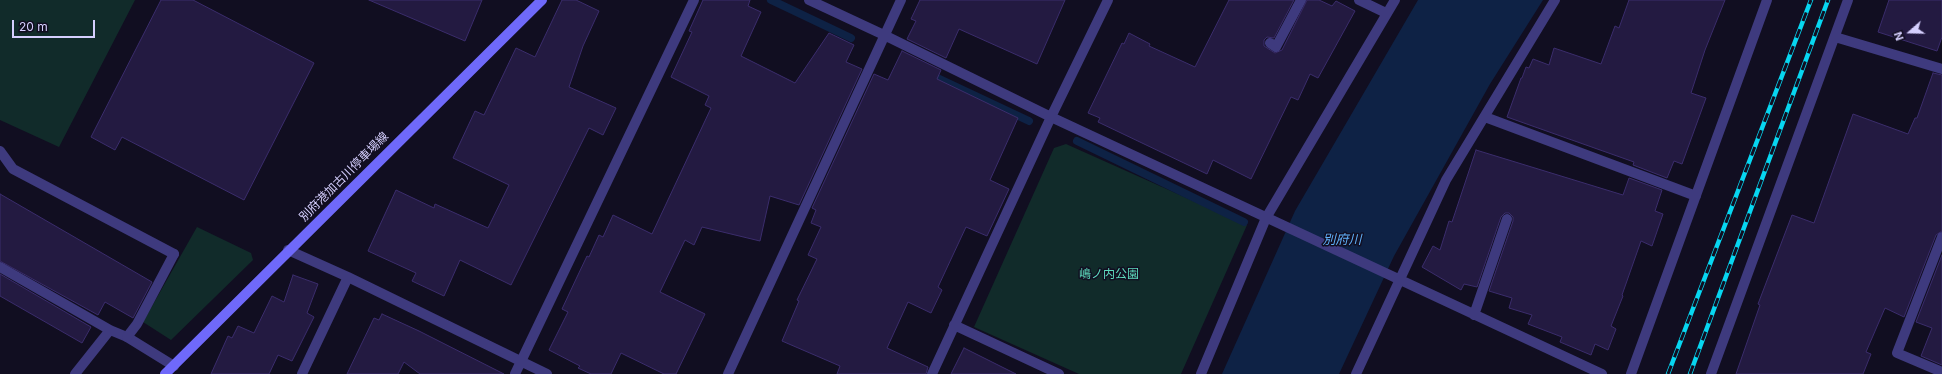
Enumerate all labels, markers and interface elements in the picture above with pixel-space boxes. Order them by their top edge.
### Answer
scale bar [14,12,97,38]
north arrow [1890,12,1930,52]
text: 20 m [19,19,48,34]
text: N [1891,30,1907,42]
street label: 別府港加古川停車場線 [296,129,392,225]
water label: 別府川 [1323,232,1361,248]
park label: 嶋ノ内公園 [1079,267,1139,281]

